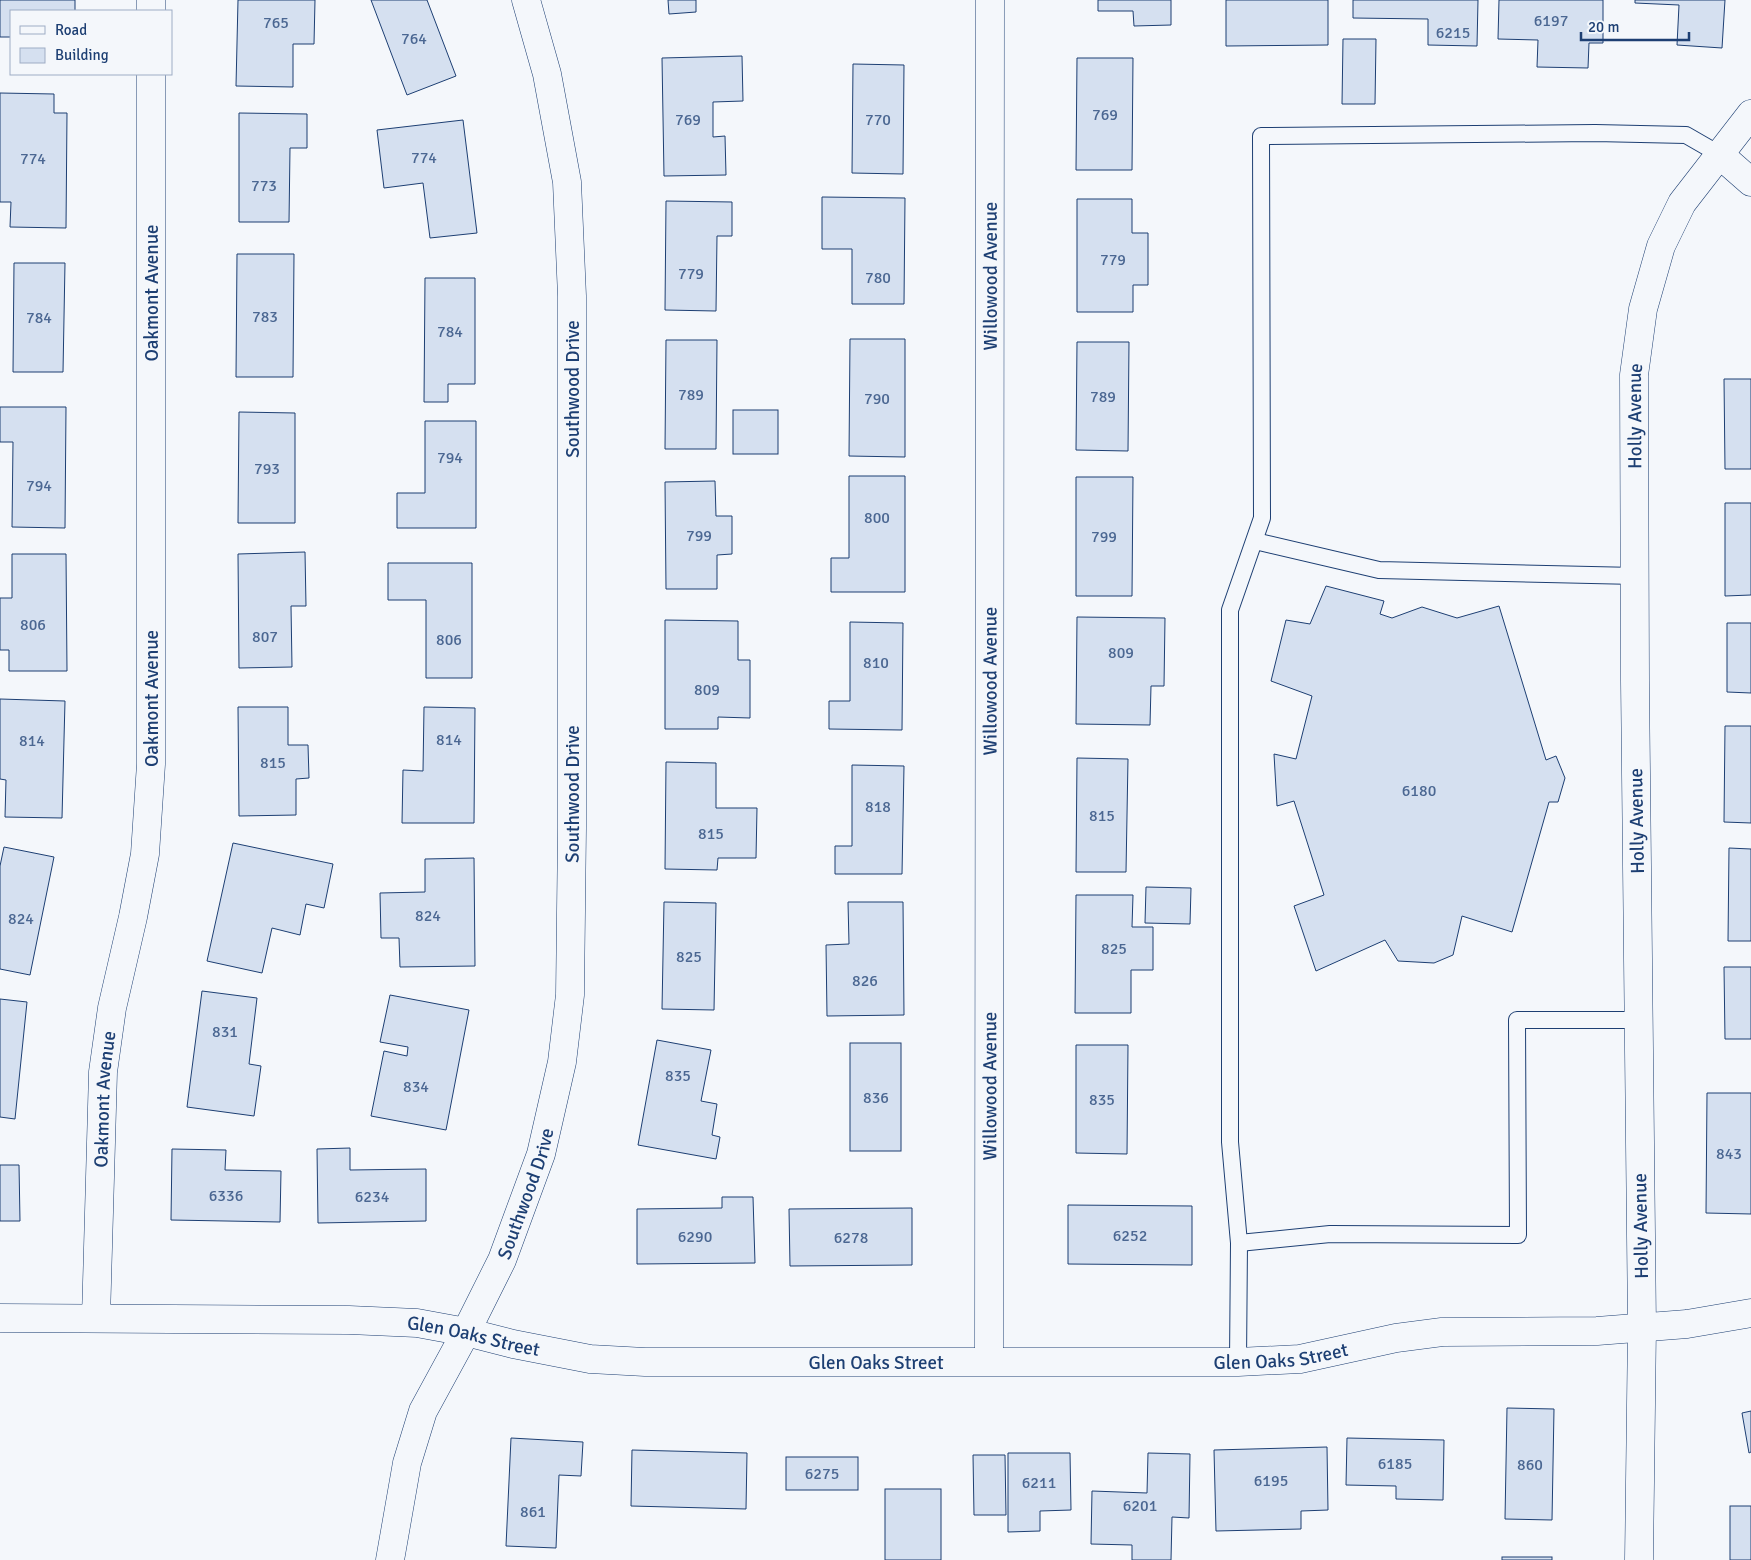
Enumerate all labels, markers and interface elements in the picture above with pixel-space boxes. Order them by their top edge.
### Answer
legend [10,10,172,75]
scale bar [1581,10,1688,42]
house number: 6197 [1534,11,1568,31]
house number: 765 [263,13,289,33]
text: 20 m [1588,18,1619,36]
text: Road [55,21,87,39]
house number: 6215 [1436,23,1470,43]
house number: 764 [401,29,427,49]
text: Building [55,46,109,64]
house number: 769 [1092,105,1118,125]
house number: 769 [675,110,701,130]
house number: 770 [865,110,891,130]
house number: 774 [411,148,437,168]
house number: 774 [20,149,46,169]
house number: 773 [251,176,277,196]
street label: Willowood Avenue [979,202,1003,350]
street label: Oakmont Avenue [140,224,164,362]
house number: 779 [1100,250,1126,270]
house number: 779 [678,264,704,284]
house number: 780 [865,268,891,288]
house number: 783 [252,307,278,327]
house number: 784 [26,308,52,328]
street label: Southwood Drive [561,320,585,458]
house number: 784 [437,322,463,342]
street label: Holly Avenue [1623,362,1648,469]
house number: 789 [678,385,704,405]
house number: 789 [1090,387,1116,407]
house number: 790 [864,389,890,409]
house number: 794 [437,448,463,468]
house number: 793 [254,459,280,479]
house number: 794 [26,476,52,496]
house number: 800 [864,508,890,528]
house number: 799 [686,526,712,546]
house number: 799 [1091,527,1117,547]
street label: Willowood Avenue [978,607,1003,755]
house number: 806 [20,615,46,635]
house number: 807 [252,627,278,647]
street label: Oakmont Avenue [140,630,164,767]
house number: 806 [436,630,462,650]
house number: 809 [1108,643,1134,663]
house number: 810 [863,653,889,673]
house number: 809 [694,680,720,700]
street label: Southwood Drive [561,725,585,863]
house number: 814 [436,730,462,750]
house number: 814 [19,731,45,751]
house number: 815 [260,753,286,773]
street label: Holly Avenue [1624,768,1650,874]
house number: 6180 [1402,781,1436,801]
house number: 818 [865,797,891,817]
house number: 815 [1089,806,1115,826]
house number: 815 [698,824,724,844]
house number: 824 [415,906,441,926]
house number: 824 [8,909,34,929]
house number: 825 [1101,939,1127,959]
house number: 825 [676,947,702,967]
house number: 826 [852,971,878,991]
street label: Willowood Avenue [978,1012,1002,1160]
house number: 831 [212,1022,238,1042]
street label: Oakmont Avenue [89,1029,122,1168]
house number: 835 [665,1066,691,1086]
house number: 834 [403,1077,429,1097]
house number: 836 [863,1088,889,1108]
house number: 835 [1089,1090,1115,1110]
street label: Southwood Drive [492,1126,560,1263]
house number: 843 [1716,1144,1742,1164]
street label: Holly Avenue [1628,1173,1654,1279]
house number: 6336 [209,1186,243,1206]
house number: 6234 [355,1187,390,1207]
house number: 6252 [1113,1226,1147,1246]
house number: 6290 [678,1227,712,1247]
house number: 6278 [834,1228,868,1248]
street label: Glen Oaks Street [407,1312,542,1362]
street label: Glen Oaks Street [1213,1338,1351,1375]
street label: Glen Oaks Street [808,1351,944,1375]
house number: 6185 [1378,1454,1412,1474]
house number: 860 [1517,1455,1543,1475]
house number: 6275 [805,1464,839,1484]
house number: 6195 [1254,1471,1288,1491]
house number: 6211 [1022,1473,1056,1493]
house number: 6201 [1123,1496,1157,1516]
house number: 861 [520,1502,546,1522]

